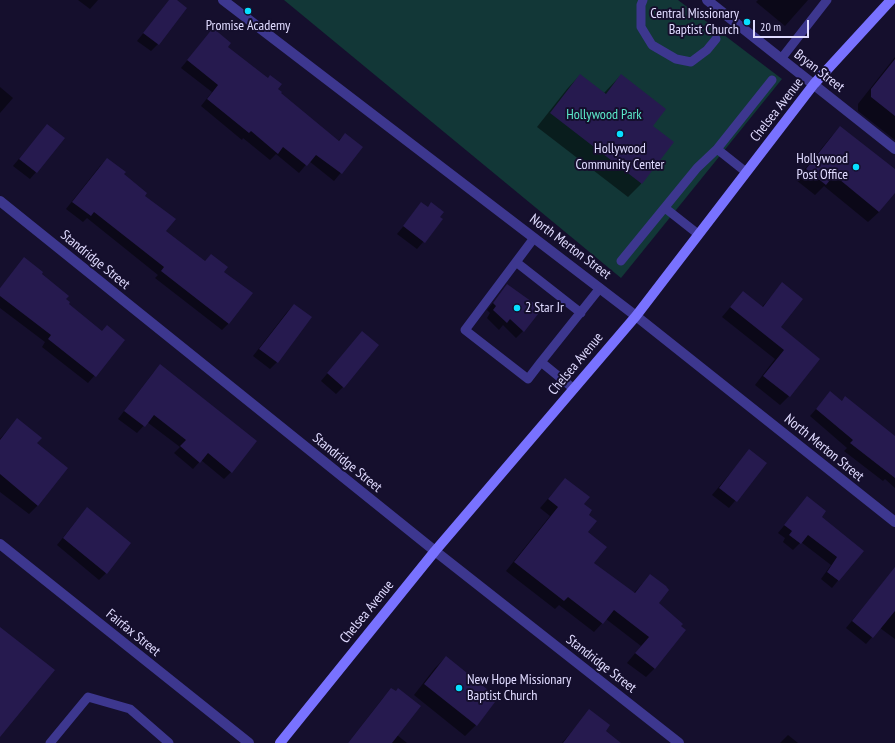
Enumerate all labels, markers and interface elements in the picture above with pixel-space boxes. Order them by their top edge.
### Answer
marker: Promise Academy [243,6,253,16]
place label: Central Missionary Baptist Church [650,6,739,38]
scale bar [755,12,811,38]
marker: Central Missionary Baptist Church [742,17,752,27]
place label: Promise Academy [206,18,290,34]
text: 20 m [760,19,781,34]
street label: Bryan Street [790,46,848,96]
street label: Chelsea Avenue [747,75,807,145]
park label: Hollywood Park [566,107,642,123]
marker: Hollywood Community Center [615,129,625,139]
place label: Hollywood Community Center [576,141,664,174]
place label: Hollywood Post Office [796,151,848,184]
marker: Hollywood Post Office [851,162,861,172]
street label: North Merton Street [526,211,614,283]
street label: Standridge Street [57,227,133,293]
place label: 2 Star Jr [525,300,564,316]
marker: 2 Star Jr [512,303,522,313]
street label: Chelsea Avenue [545,329,607,399]
street label: North Merton Street [781,411,867,485]
street label: Standridge Street [309,430,385,496]
street label: Chelsea Avenue [337,577,397,647]
street label: Fairfax Street [102,606,164,660]
street label: Standridge Street [563,631,639,697]
place label: New Hope Missionary Baptist Church [467,672,571,704]
marker: New Hope Missionary Baptist Church [454,683,464,693]

